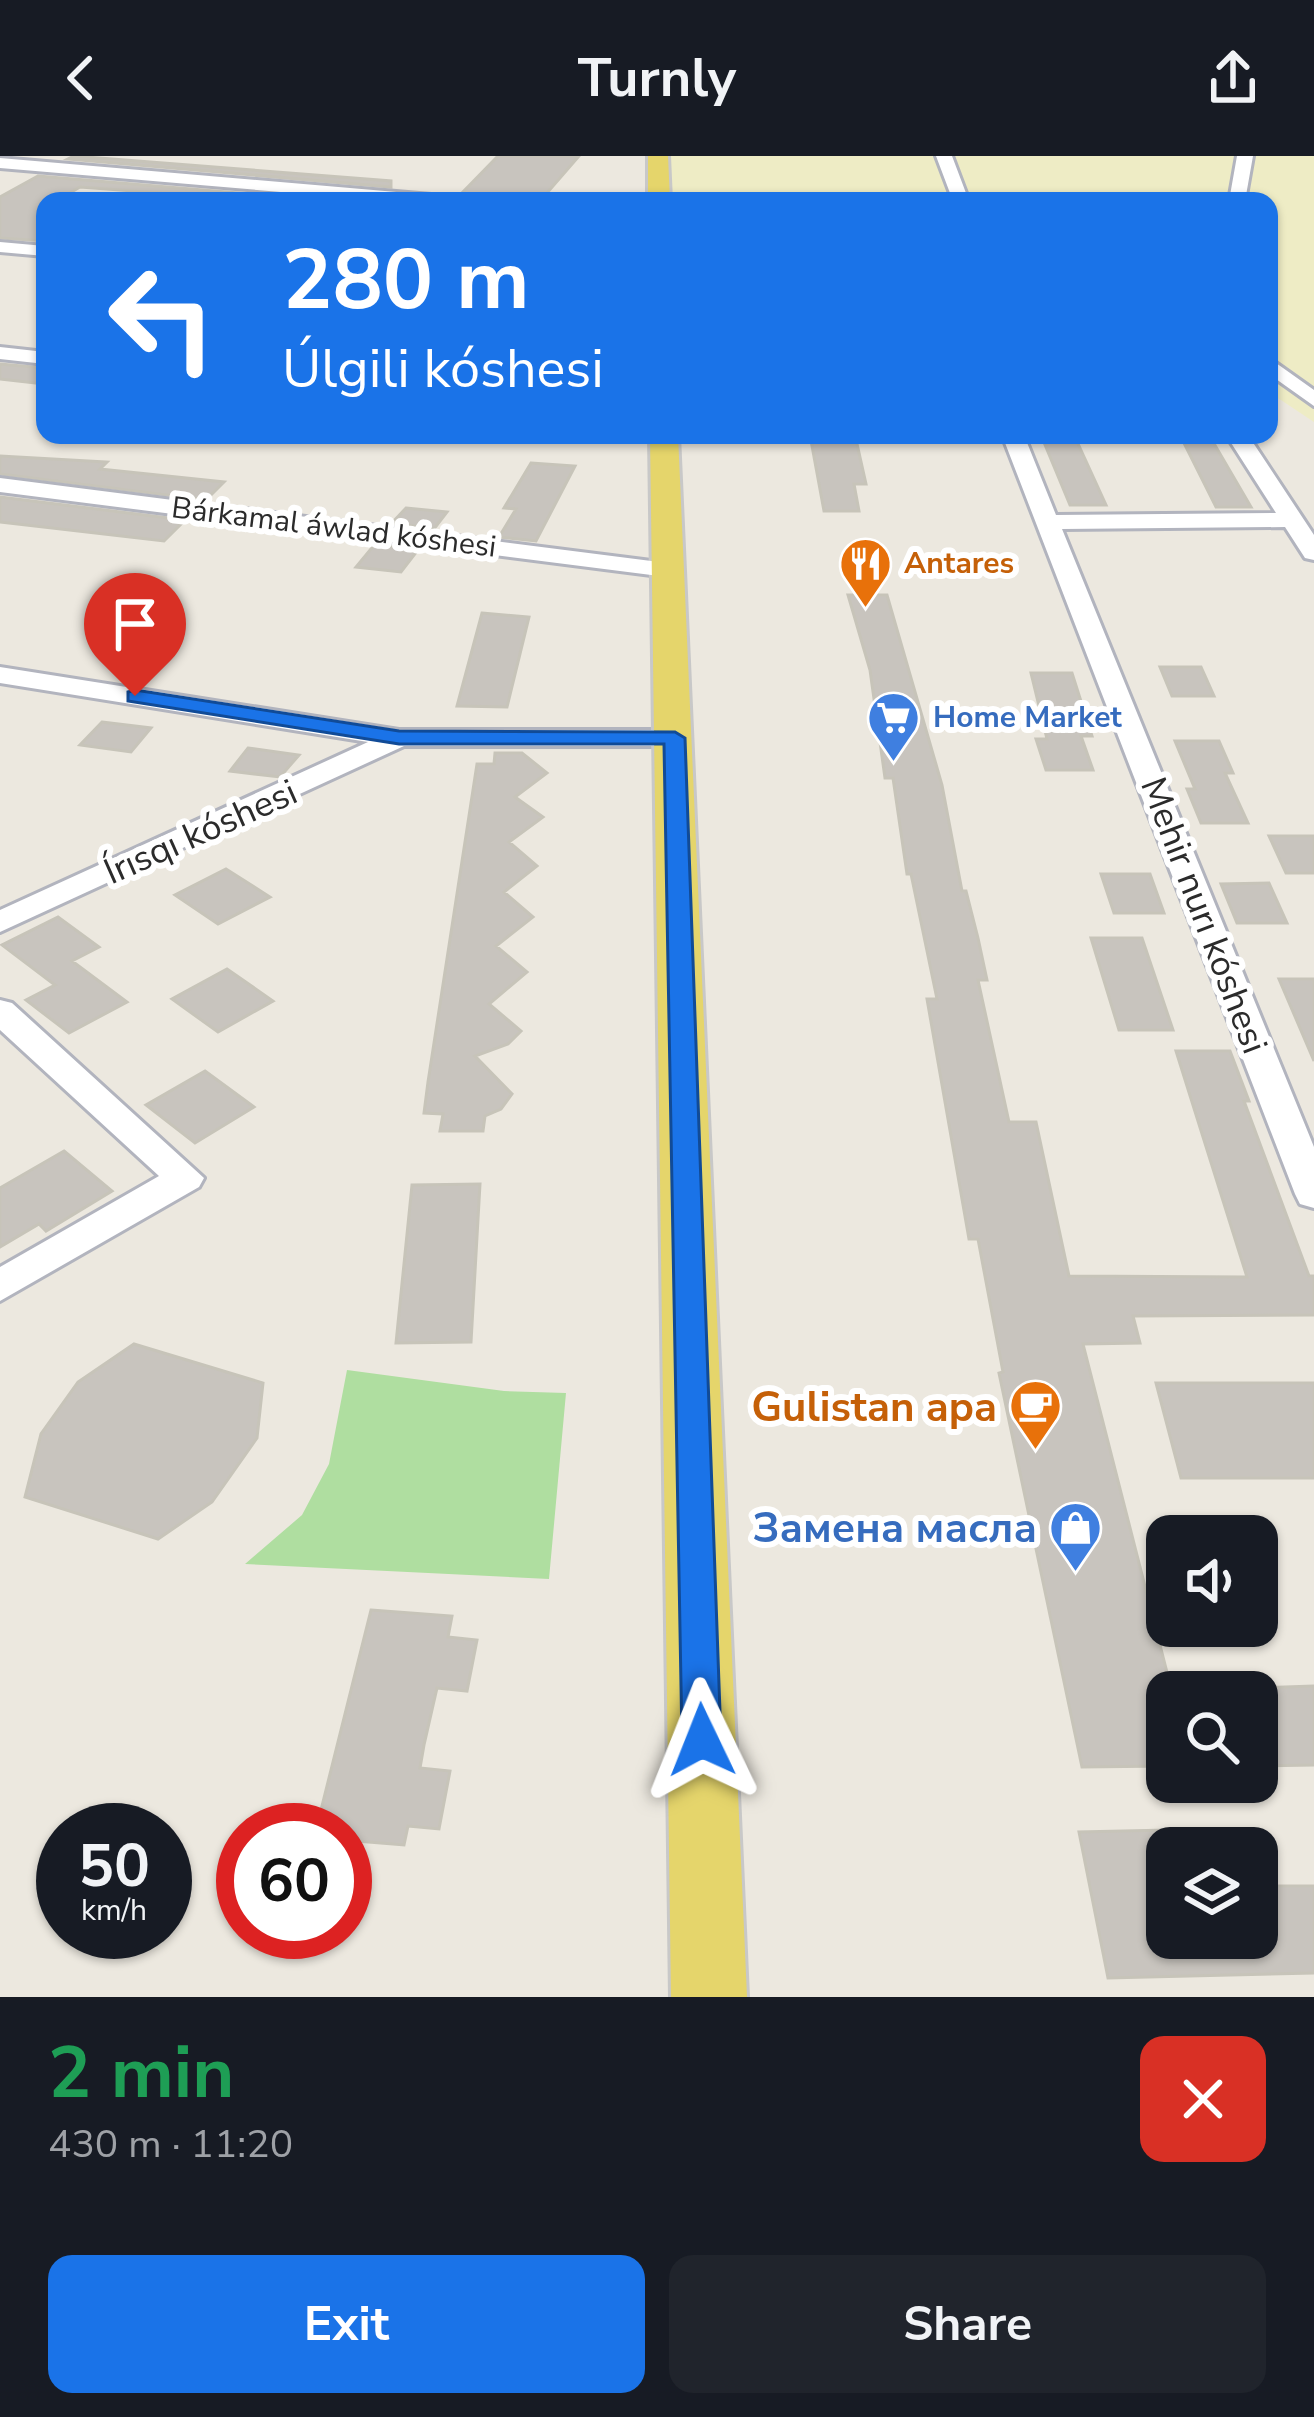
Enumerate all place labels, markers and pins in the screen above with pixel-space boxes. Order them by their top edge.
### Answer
restaurant icon: Antares [837,535,893,609]
place label: Antares [904,543,1014,584]
pin [84,573,186,696]
supermarket icon: Home Market [866,689,922,763]
place label: Home Market [933,697,1122,738]
cafe icon: Gulistan apa [1008,1378,1064,1452]
place label: Gulistan apa [751,1379,997,1436]
shop icon: Замена масла [1048,1499,1104,1573]
place label: Замена масла [753,1500,1037,1557]

